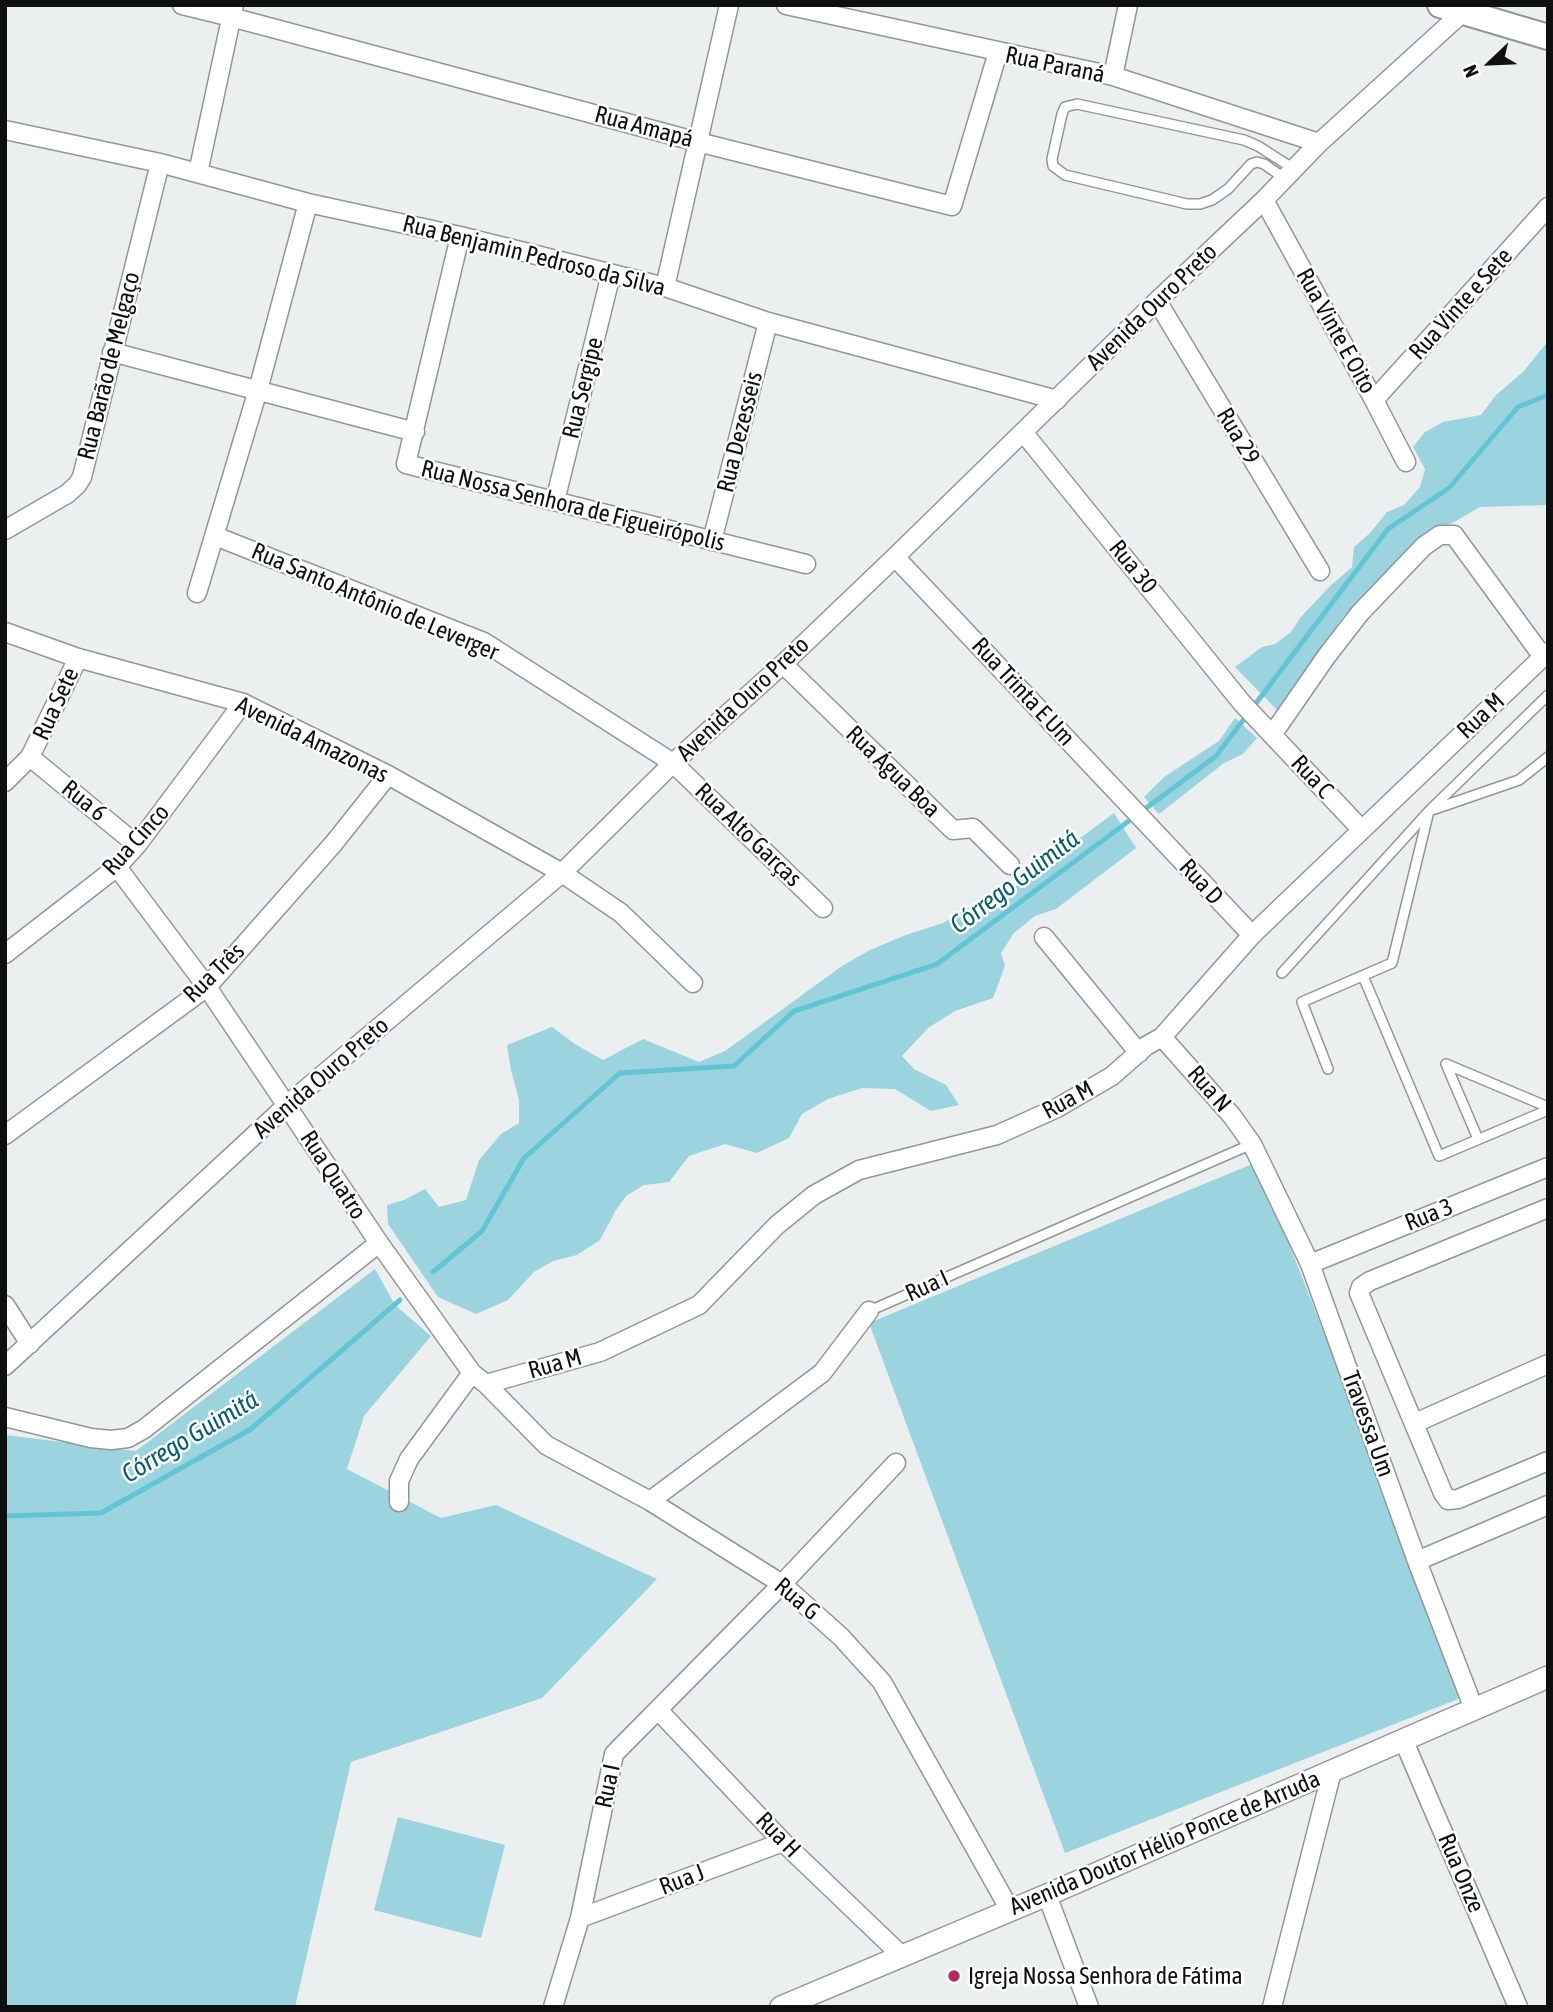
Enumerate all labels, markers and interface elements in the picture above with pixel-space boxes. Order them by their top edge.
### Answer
north arrow [1455,28,1525,98]
street label: Rua Paraná [1003,40,1107,90]
text: N [1458,62,1483,81]
street label: Rua Amapá [592,100,696,154]
street label: Rua Benjamin Pedroso da Silva [400,209,668,303]
street label: Avenida Ouro Preto [1081,238,1223,376]
street label: Rua Vinte e Sete [1403,242,1519,366]
street label: Rua Vinte E Oito [1290,263,1382,399]
street label: Rua Barão de Melgaço [72,269,146,463]
street label: Rua Sergipe [557,334,609,442]
street label: Rua Dezesseis [711,369,769,495]
street label: Rua 29 [1210,403,1266,469]
street label: Rua Nossa Senhora de Figueirópolis [418,454,728,558]
street label: Rua 30 [1103,534,1163,600]
street label: Rua Santo Antônio de Leverger [247,537,503,667]
street label: Avenida Ouro Preto [671,630,815,768]
street label: Rua Trinta E Um [966,632,1080,752]
street label: Rua Sete [27,663,85,745]
street label: Rua M [1451,687,1511,745]
street label: Avenida Amazonas [231,691,393,789]
street label: Rua Água Boa [840,720,946,824]
street label: Rua C [1285,749,1339,805]
street label: Rua 6 [56,774,112,828]
street label: Rua Alto Garças [689,777,807,893]
street label: Rua Cinco [96,798,176,882]
water label: Córrego Guimitá [944,823,1086,941]
street label: Rua D [1173,853,1229,911]
street label: Rua Três [178,937,250,1009]
street label: Avenida Ouro Preto [247,1011,395,1145]
street label: Rua N [1181,1060,1237,1118]
street label: Rua M [1037,1075,1099,1125]
street label: Rua Quatro [294,1125,372,1225]
street label: Rua 3 [1401,1192,1457,1238]
street label: Rua I [901,1264,953,1308]
street label: Rua M [525,1343,585,1385]
street label: Travessa Um [1336,1367,1400,1481]
water label: Córrego Guimitá [116,1384,264,1490]
street label: Rua G [768,1572,826,1626]
street label: Rua I [589,1761,627,1811]
street label: Avenida Doutor Hélio Ponce de Arruda [1006,1764,1324,1922]
street label: Rua H [750,1806,806,1864]
street label: Rua Onze [1432,1829,1490,1917]
street label: Rua J [655,1858,709,1902]
place label: Igreja Nossa Senhora de Fátima [968,1962,1243,1990]
marker: Igreja Nossa Senhora de Fátima [946,1968,962,1984]

